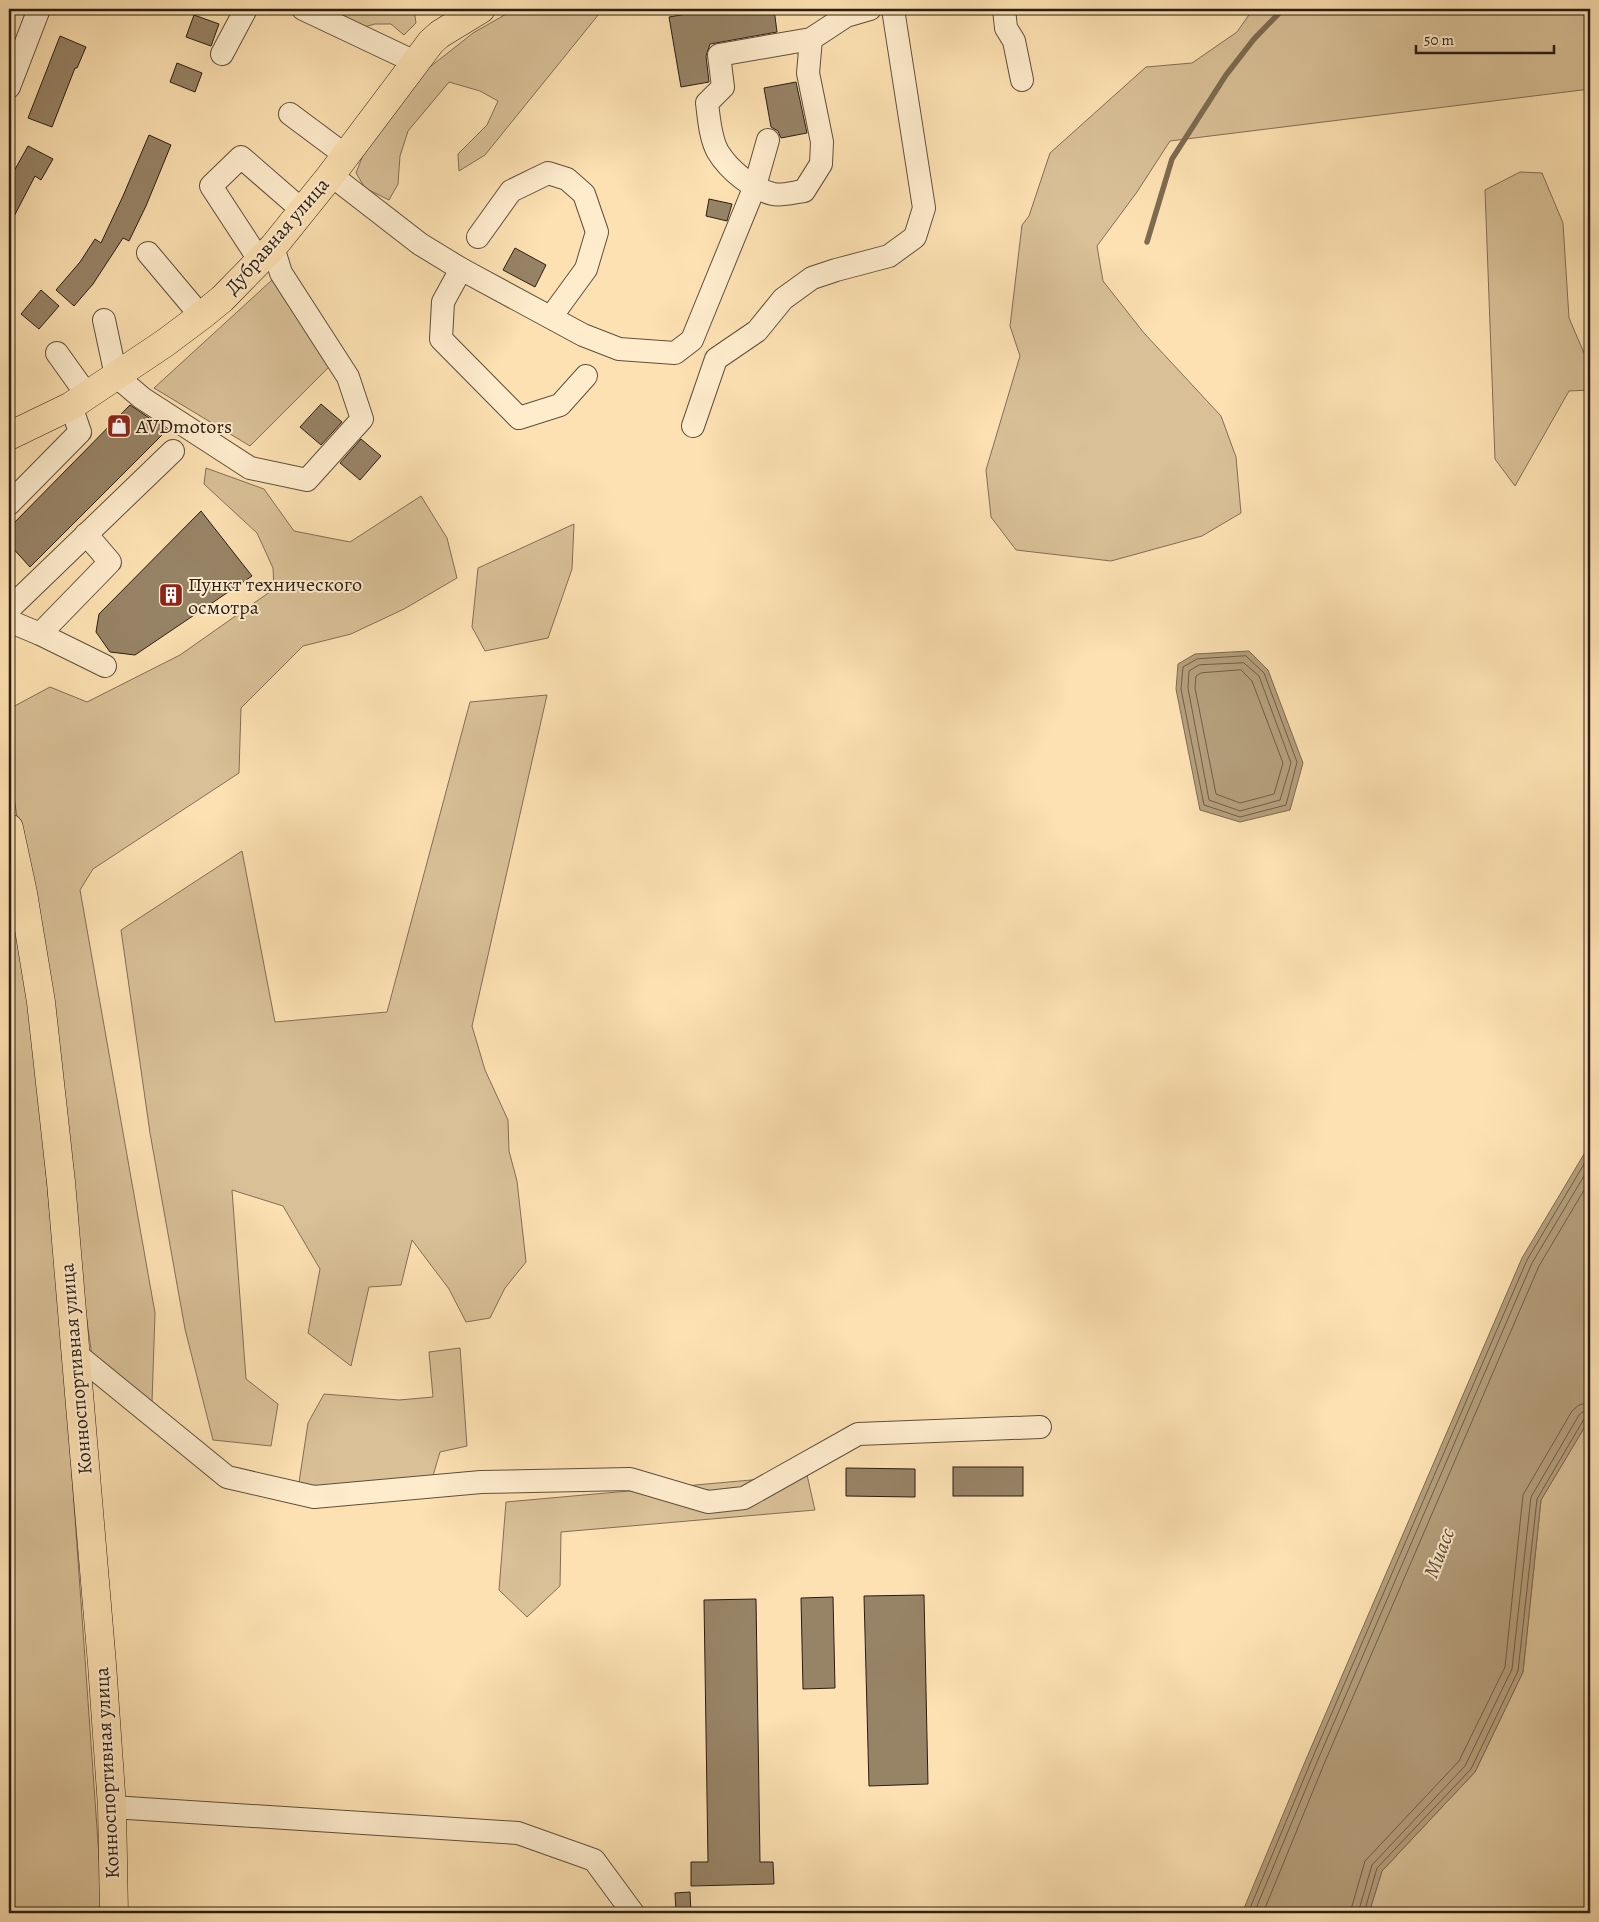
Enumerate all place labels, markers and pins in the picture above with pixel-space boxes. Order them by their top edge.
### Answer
shop icon: AVDmotors [106,413,132,439]
place label: AVDmotors [135,413,232,440]
place label: Пункт технического осмотра [188,571,362,621]
building icon: Пункт технического осмотра [158,582,184,608]

